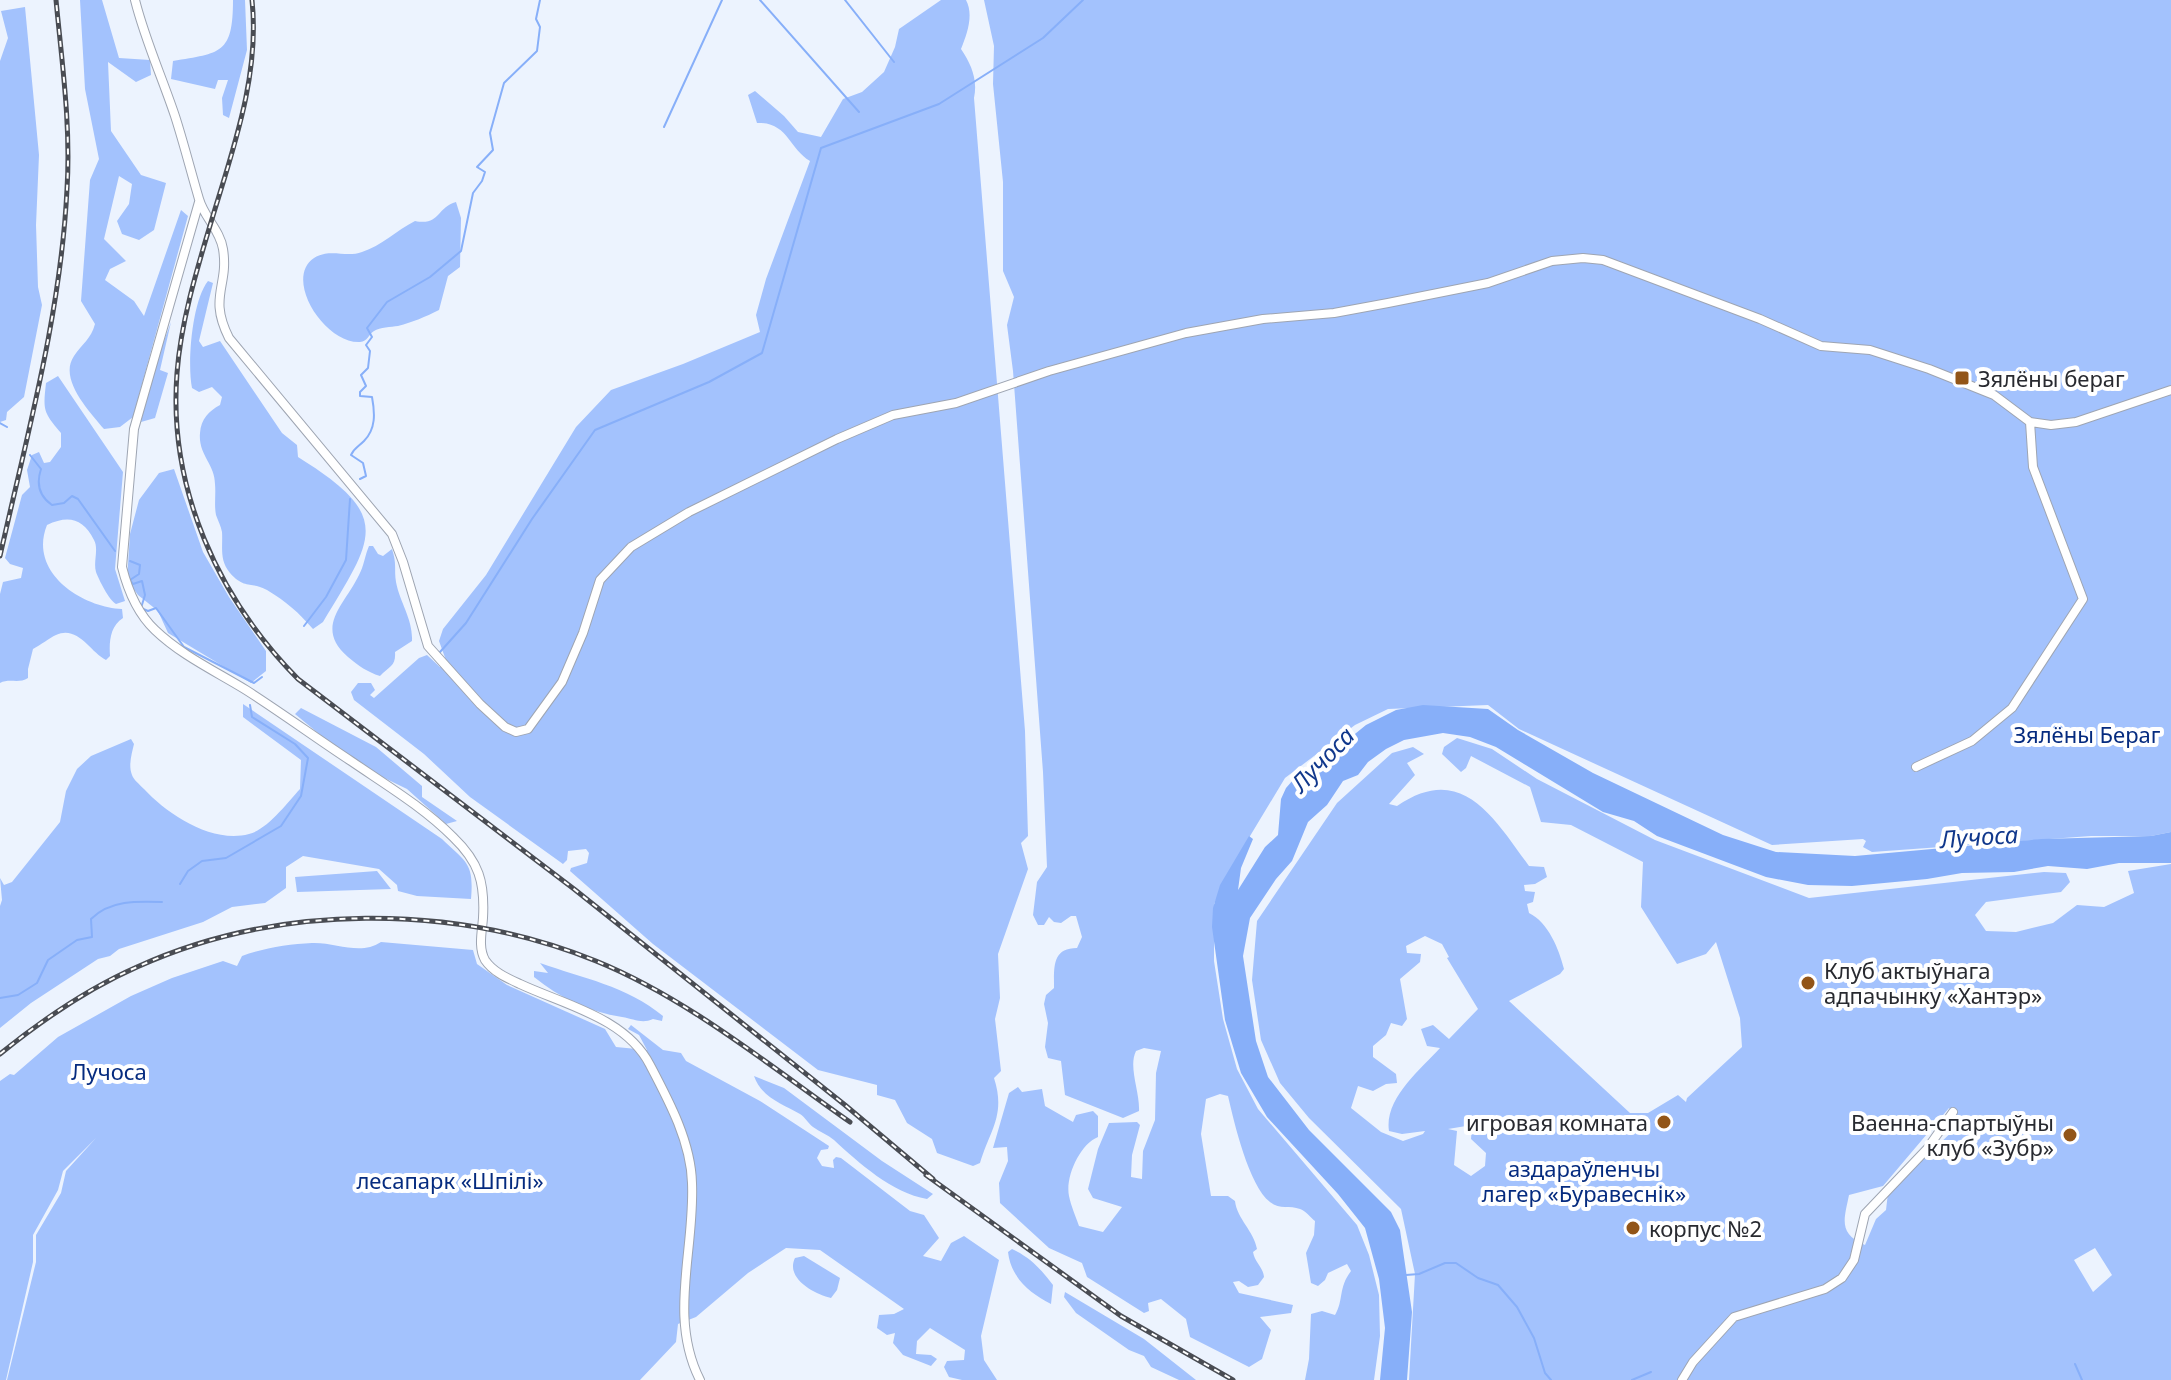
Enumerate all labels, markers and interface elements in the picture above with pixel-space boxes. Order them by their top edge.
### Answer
place label: Зялёны бераг [1978,363,2125,393]
marker: Зялёны бераг [1953,369,1971,387]
water label: Лучоса [1282,719,1361,799]
park label: Зялёны Бераг [2013,719,2161,749]
water label: Лучоса [1938,817,2020,855]
place label: Клуб актыўнага адпачынку «Хантэр» [1824,955,2042,1010]
marker: Клуб актыўнага адпачынку «Хантэр» [1799,974,1817,992]
park label: Лучоса [71,1056,147,1086]
place label: игровая комната [1466,1107,1648,1137]
place label: Ваенна-спартыўны клуб «Зубр» [1851,1107,2054,1162]
marker: игровая комната [1655,1113,1673,1131]
marker: Ваенна-спартыўны клуб «Зубр» [2061,1126,2079,1144]
park label: аздараўленчы лагер «Буравеснік» [1482,1153,1686,1208]
park label: лесапарк «Шпілі» [356,1165,544,1195]
place label: корпус №2 [1649,1213,1762,1243]
marker: корпус №2 [1624,1219,1642,1237]

